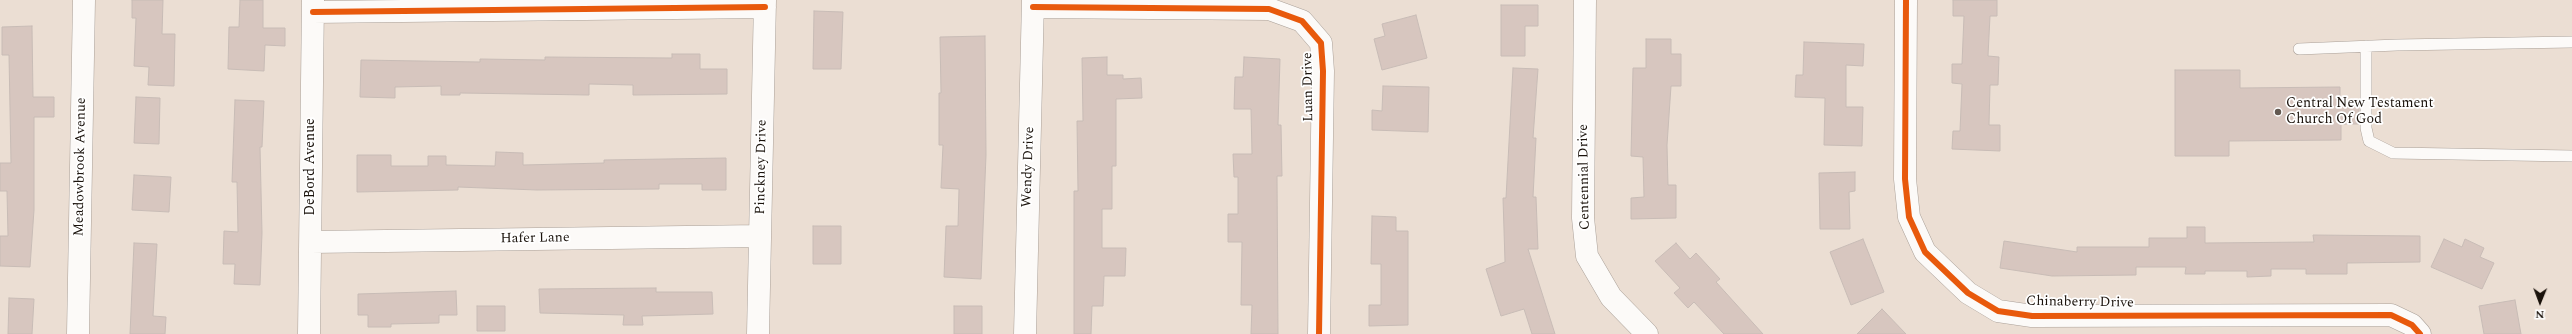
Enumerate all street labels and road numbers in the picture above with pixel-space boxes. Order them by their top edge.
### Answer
street label: Luan Drive [1300,52,1318,122]
street label: Meadowbrook Avenue [71,97,91,237]
street label: DeBord Avenue [303,118,319,216]
street label: Pinckney Drive [753,119,771,215]
street label: Centennial Drive [1576,124,1594,230]
street label: Wendy Drive [1019,126,1039,208]
street label: Hafer Lane [500,230,570,248]
street label: Chinaberry Drive [2026,294,2134,312]

